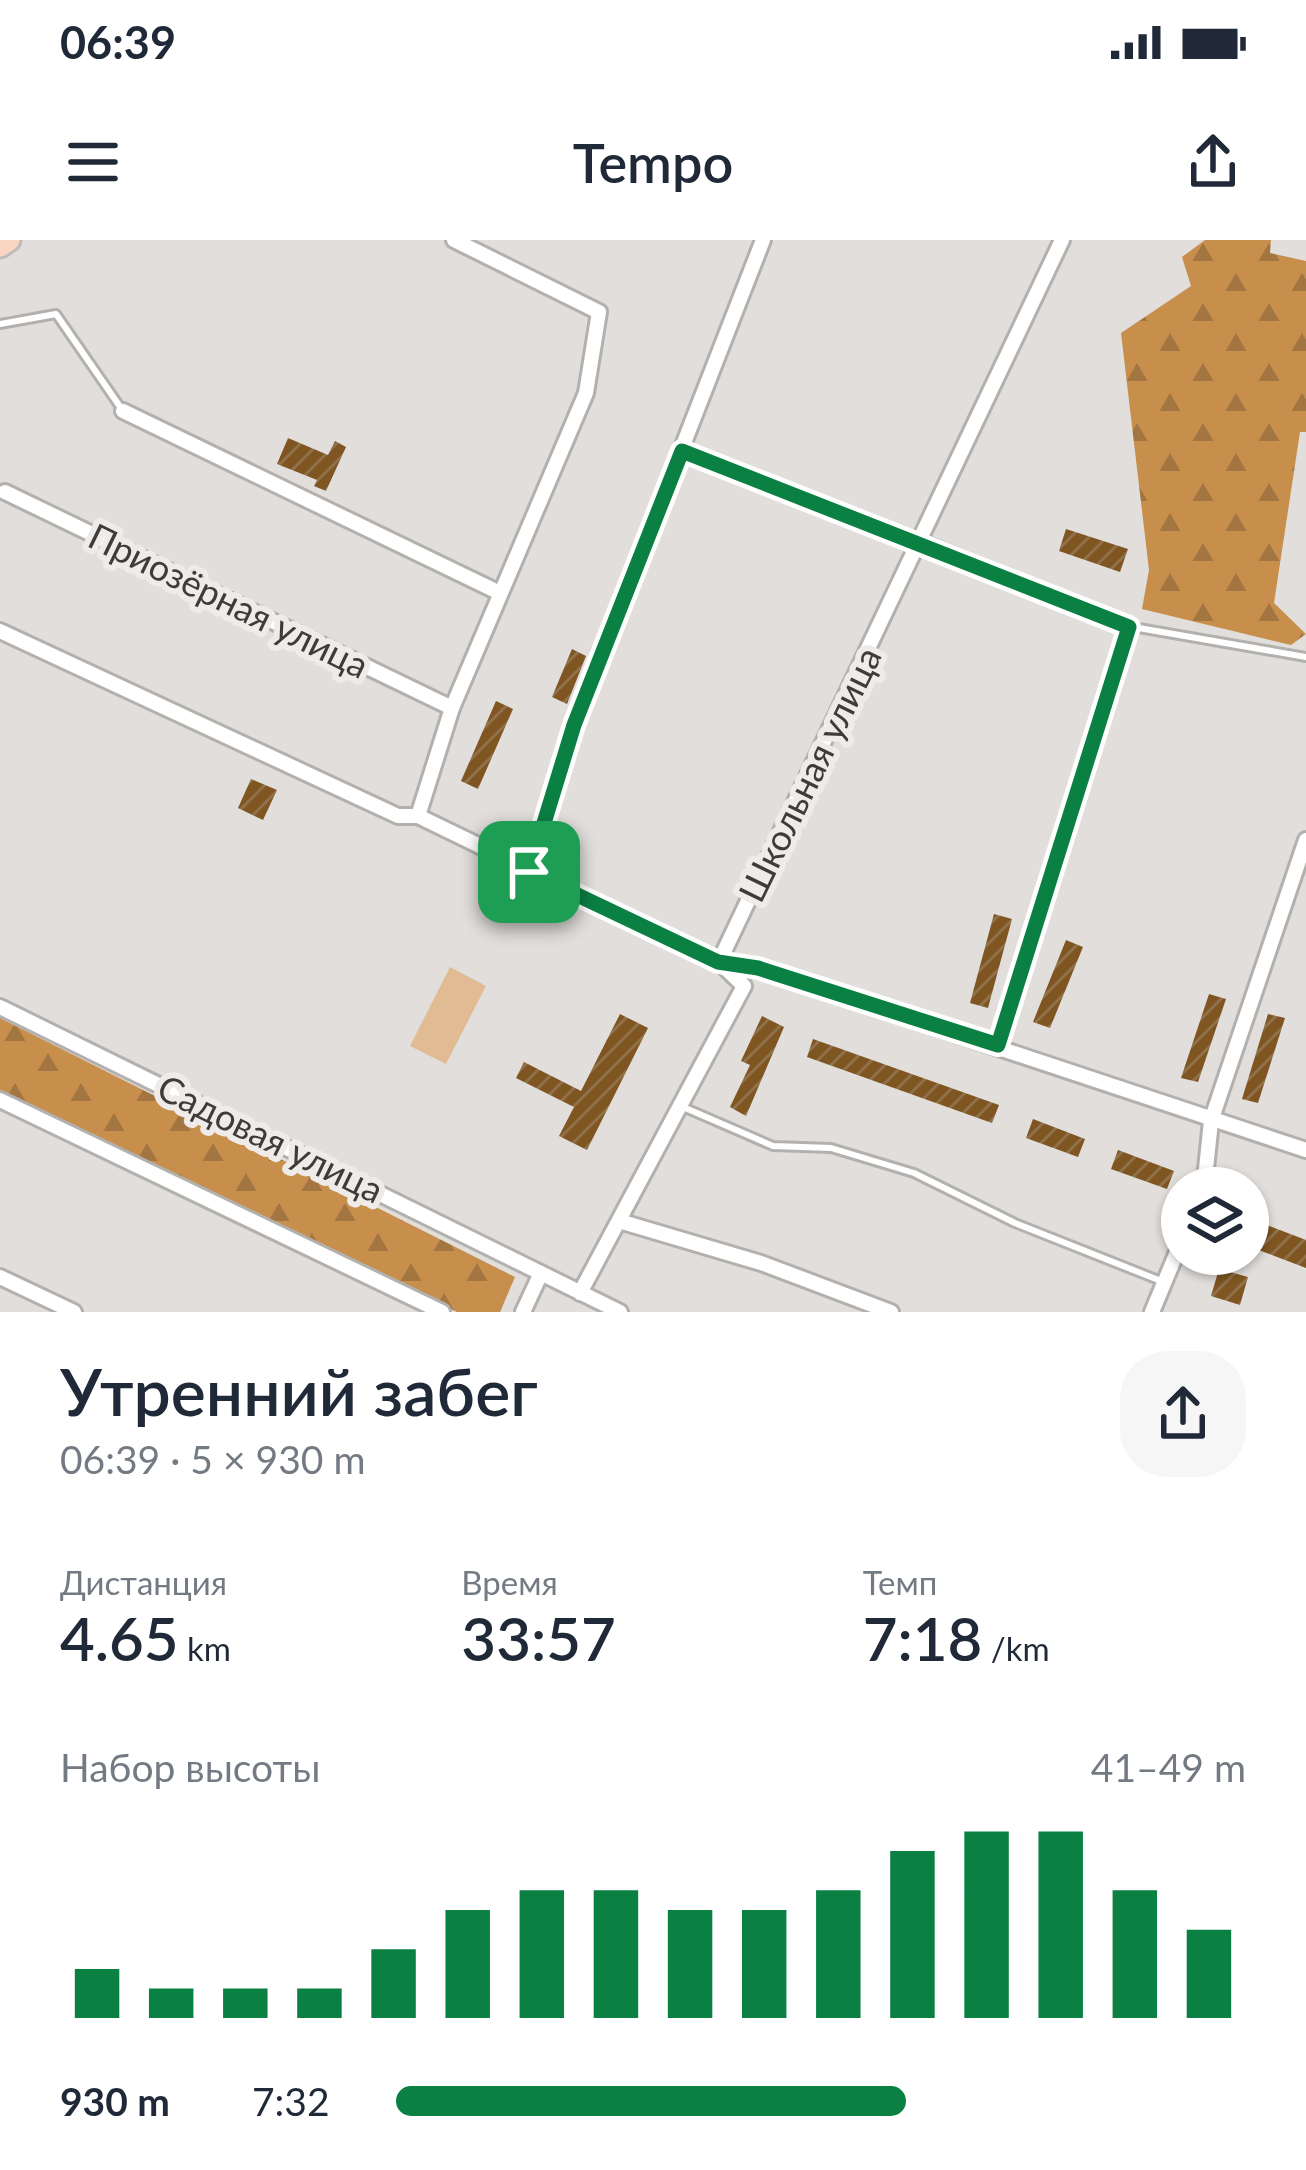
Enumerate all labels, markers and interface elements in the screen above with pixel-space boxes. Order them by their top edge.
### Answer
text: 06:39 [60,15,176,69]
icon: menu [60,129,126,195]
icon: share [1180,129,1246,195]
text: Tempo [573,130,733,195]
street label: Приозёрная улица [82,513,376,687]
street label: Школьная улица [728,639,890,909]
pin [478,821,580,923]
icon: arrive [496,839,562,905]
street label: Садовая улица [151,1064,391,1212]
map controls [1161,1167,1269,1275]
button: layers [1161,1167,1269,1275]
text: Утренний забег [60,1351,538,1430]
button: share [1120,1351,1246,1477]
text: 06:39 · 5 × 930 m [60,1436,365,1482]
text: Дистанция [60,1562,227,1602]
text: Время [461,1562,558,1602]
text: Темп [863,1562,937,1602]
text: 4.65 [60,1602,179,1674]
text: 33:57 [461,1602,616,1674]
text: 7:18 [863,1602,982,1674]
text: km [179,1628,231,1668]
text: /km [982,1628,1050,1668]
text: Набор высоты [60,1744,320,1790]
text: 41–49 m [1091,1744,1246,1790]
text: 930 m [60,2078,170,2124]
text: 7:32 [252,2078,330,2124]

